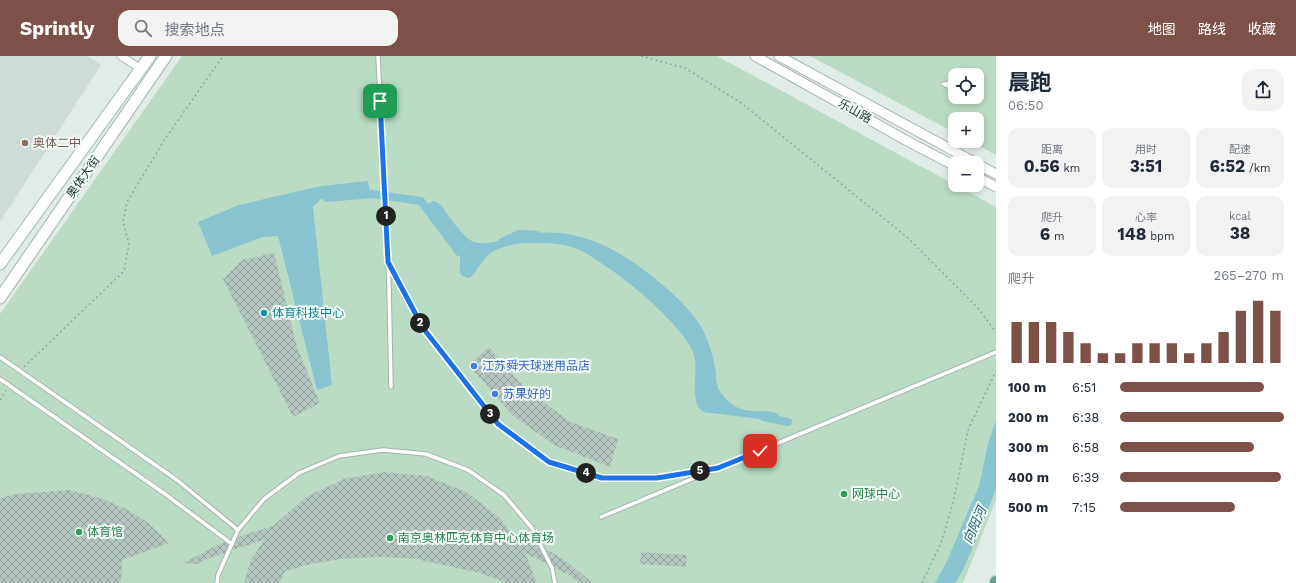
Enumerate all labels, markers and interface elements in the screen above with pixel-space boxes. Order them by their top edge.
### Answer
search box [118,10,398,46]
text: Sprintly [20,17,94,40]
icon: search [132,17,154,39]
text: 搜索地点 [164,21,224,39]
text: 地图 [1148,21,1176,37]
text: 路线 [1198,21,1226,37]
text: 收藏 [1248,21,1276,37]
map controls [948,68,984,192]
button: locate [948,68,984,104]
button: share [1242,69,1284,111]
text: 晨跑 [1008,70,1052,95]
pin [363,84,397,118]
icon: arrive [369,90,391,112]
street label: 乐山路 [836,96,874,126]
text: 06:50 [1008,98,1044,113]
button: + [948,112,984,148]
place label: 奥体二中 [33,136,81,150]
marker: 奥体二中 [20,138,30,148]
text: 距离 [1041,143,1063,156]
text: 用时 [1135,143,1157,156]
text: 配速 [1229,143,1251,156]
street label: 奥体大街 [63,153,103,201]
button: − [948,156,984,192]
text: 0.56 [1024,156,1060,176]
text: 3:51 [1130,156,1162,176]
text: 6:52 [1210,156,1245,176]
text: km [1060,162,1080,175]
text: /km [1245,162,1270,175]
pin: 1 [376,206,396,226]
text: 1 [384,209,388,222]
text: kcal [1229,210,1251,223]
text: 爬升 [1041,211,1063,224]
text: 心率 [1135,211,1157,224]
text: 38 [1230,223,1250,243]
text: 6 [1040,224,1050,244]
text: 148 [1118,224,1146,244]
text: m [1050,230,1064,243]
text: bpm [1146,230,1175,243]
text: 265–270 m [1214,268,1284,283]
text: 爬升 [1008,271,1034,286]
place label: 体育科技中心 [272,306,344,320]
marker: 体育科技中心 [259,308,269,318]
pin: 2 [410,313,430,333]
text: 2 [417,316,423,329]
place label: 江苏舜天球迷用品店 [482,359,590,373]
marker: 江苏舜天球迷用品店 [469,361,479,371]
text: 100 m [1008,380,1046,395]
text: 6:51 [1072,380,1096,395]
place label: 苏果好的 [503,387,551,401]
marker: 苏果好的 [490,389,500,399]
pin: 3 [480,404,500,424]
text: 3 [487,407,493,420]
text: 200 m [1008,410,1048,425]
text: 6:38 [1072,410,1099,425]
pin [743,434,777,468]
icon: check [749,440,771,462]
text: 300 m [1008,440,1048,455]
text: 6:58 [1072,440,1099,455]
pin: 5 [690,461,710,481]
pin: 4 [576,463,596,483]
text: 5 [697,464,703,477]
text: 4 [582,466,590,479]
text: 400 m [1008,470,1049,485]
text: 6:39 [1072,470,1099,485]
place label: 网球中心 [852,487,900,501]
marker: 网球中心 [839,489,849,499]
text: 500 m [1008,500,1048,515]
text: 7:15 [1072,500,1096,515]
water label: 向阳河 [960,502,990,546]
place label: 体育馆 [87,525,123,539]
marker: 体育馆 [74,527,84,537]
place label: 南京奥林匹克体育中心体育场 [398,531,554,545]
marker: 南京奥林匹克体育中心体育场 [385,533,395,543]

